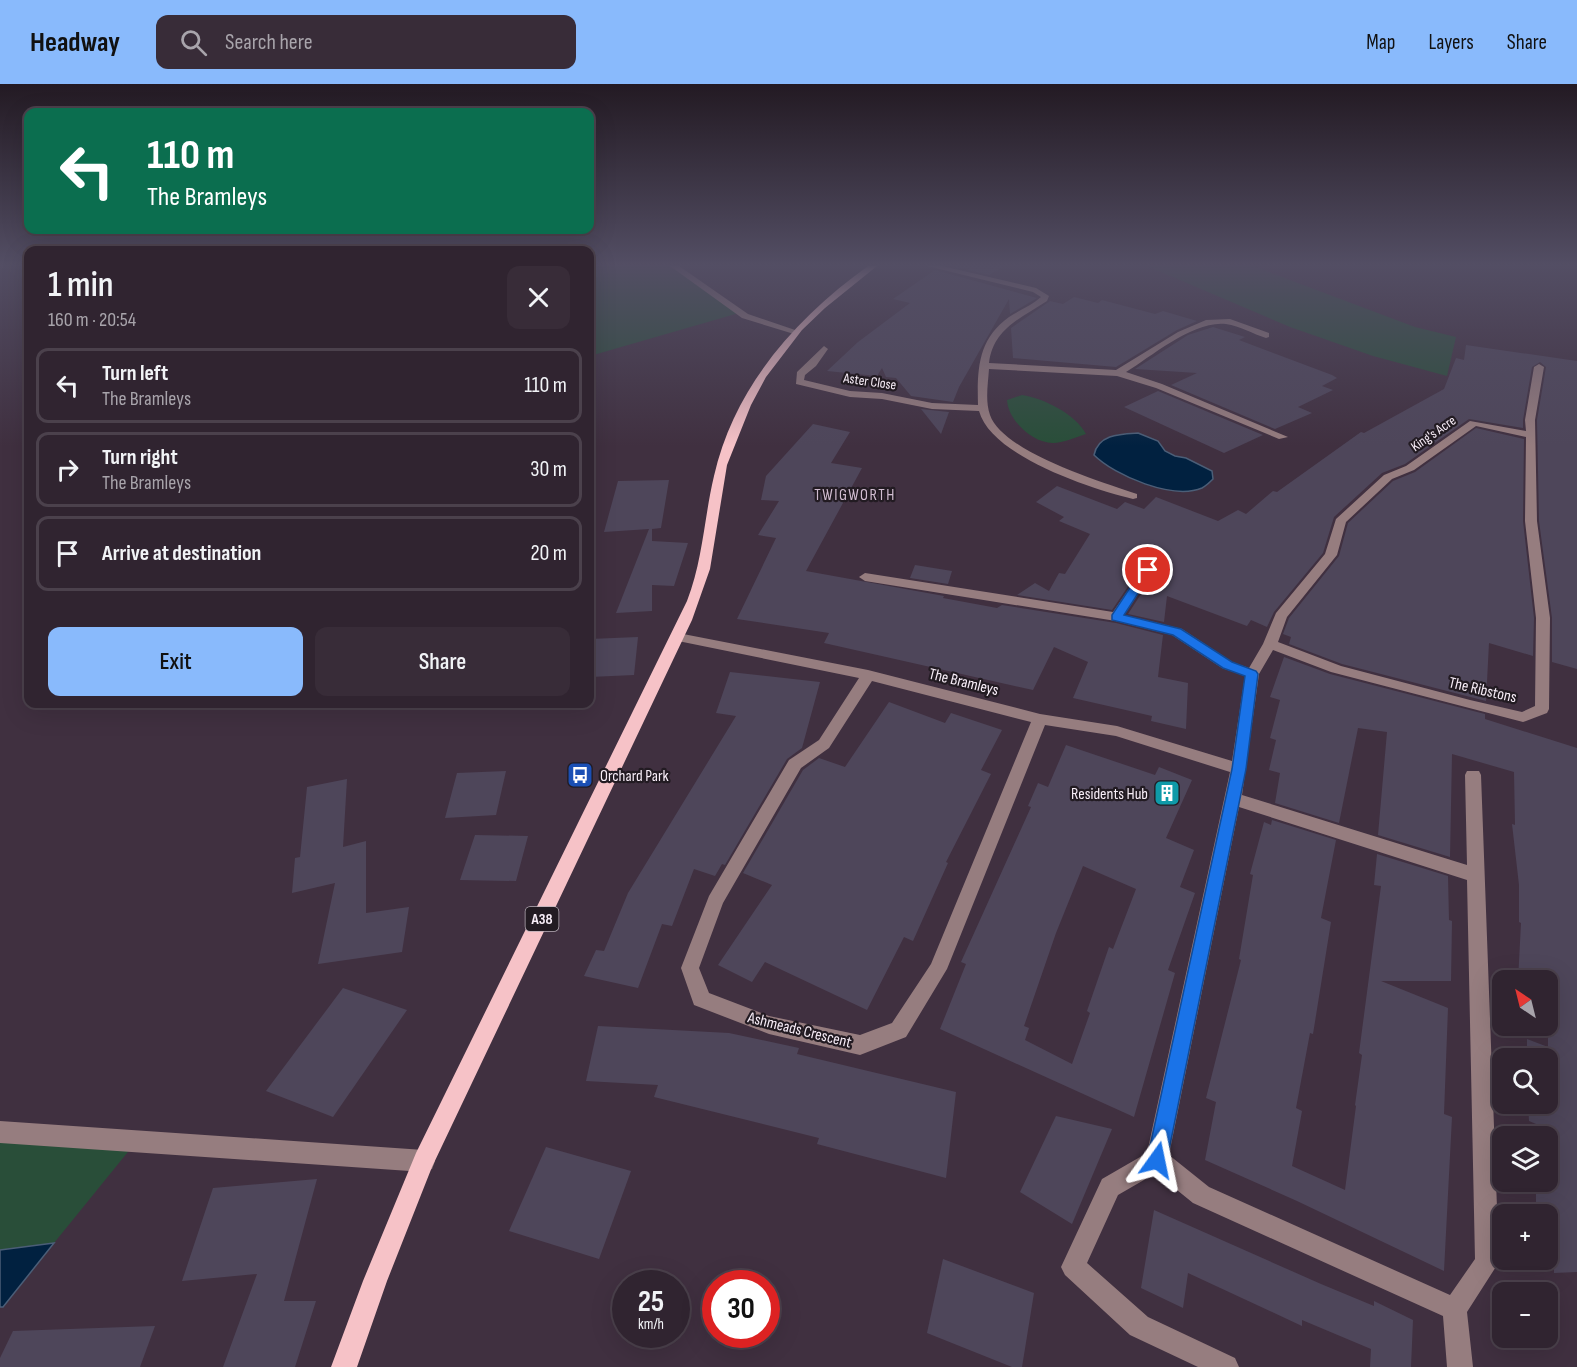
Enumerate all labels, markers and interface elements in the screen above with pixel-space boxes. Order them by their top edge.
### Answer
search box [156,15,576,69]
text: Headway [30,26,120,59]
icon: search [177,26,210,59]
text: Search here [225,29,312,56]
text: Map [1366,30,1395,55]
text: Layers [1428,30,1474,55]
text: Share [1507,30,1547,55]
text: 110 m [147,130,234,181]
icon: left [48,132,126,210]
text: The Bramleys [147,181,267,213]
text: 1 min [48,264,113,307]
button: close [507,266,570,329]
text: 160 m · 20:54 [48,308,136,332]
text: Turn left [102,360,168,387]
icon: left [51,369,84,402]
street label: Aster Close [842,369,897,394]
text: 110 m [524,372,567,399]
text: The Bramleys [102,387,191,411]
street label: King's Acre [1407,412,1459,455]
text: Turn right [102,444,178,471]
icon: right [51,453,84,486]
text: 30 m [530,456,567,483]
text: The Bramleys [102,471,191,495]
district label: TWIGWORTH [814,486,896,505]
icon: arrive [51,537,84,570]
text: Arrive at destination [102,540,261,567]
text: 20 m [531,540,567,567]
pin [1122,544,1173,595]
icon: arrive [1131,553,1164,586]
button: Exit [48,627,303,696]
button: Share [315,627,570,696]
street label: The Bramleys [927,665,1001,700]
street label: The Ribstons [1447,673,1519,708]
bus stop icon: Orchard Park [565,760,595,790]
place label: Orchard Park [600,767,669,786]
building icon: Residents Hub [1152,778,1182,808]
place label: Residents Hub [1071,785,1148,804]
road number: A38 [526,907,558,931]
north arrow [1492,970,1558,1036]
map controls [1492,970,1558,1348]
street label: Ashmeads Crescent [745,1008,854,1053]
button: search [1492,1048,1558,1114]
button: layers [1492,1126,1558,1192]
position arrow [1125,1128,1189,1192]
button: + [1492,1204,1558,1270]
speed limit sign: 30 [702,1270,780,1348]
button: − [1492,1282,1558,1348]
text: 25 [638,1284,664,1320]
text: km/h [638,1315,664,1334]

